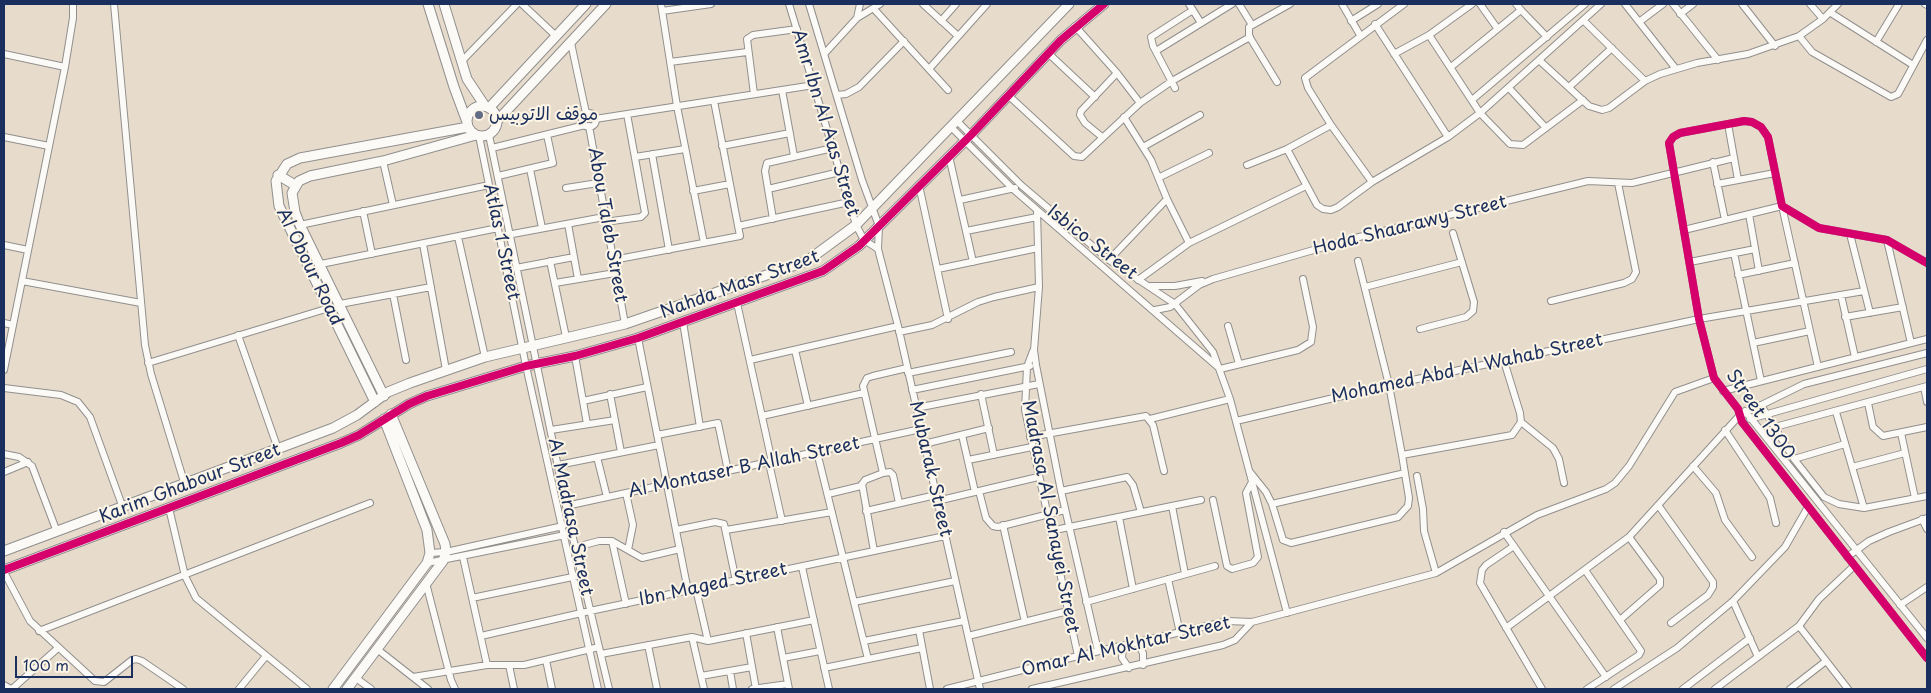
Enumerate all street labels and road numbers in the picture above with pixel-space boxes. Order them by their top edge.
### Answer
street label: Amr Ibn Al Aas Street [786,27,864,219]
street label: Abou Taleb Street [583,146,631,304]
street label: Atlas 1 Street [478,182,524,302]
street label: Hoda Shaarawy Street [1311,191,1509,261]
street label: Isbico Street [1043,201,1141,285]
street label: Al Obour Road [271,205,347,329]
street label: Nahda Masr Street [658,246,822,324]
street label: Mohamed Abd Al Wahab Street [1329,330,1605,408]
street label: Street 1300 [1721,366,1799,464]
street label: Mubarak Street [904,399,956,539]
street label: Madrasa Al Sanayei Street [1017,399,1083,635]
street label: Al Montaser B Allah Street [626,433,862,503]
street label: Al Madrasa Street [543,436,597,598]
street label: Karim Ghabour Street [96,439,284,529]
street label: Ibn Maged Street [637,559,789,611]
street label: Omar Al Mokhtar Street [1019,612,1233,682]

